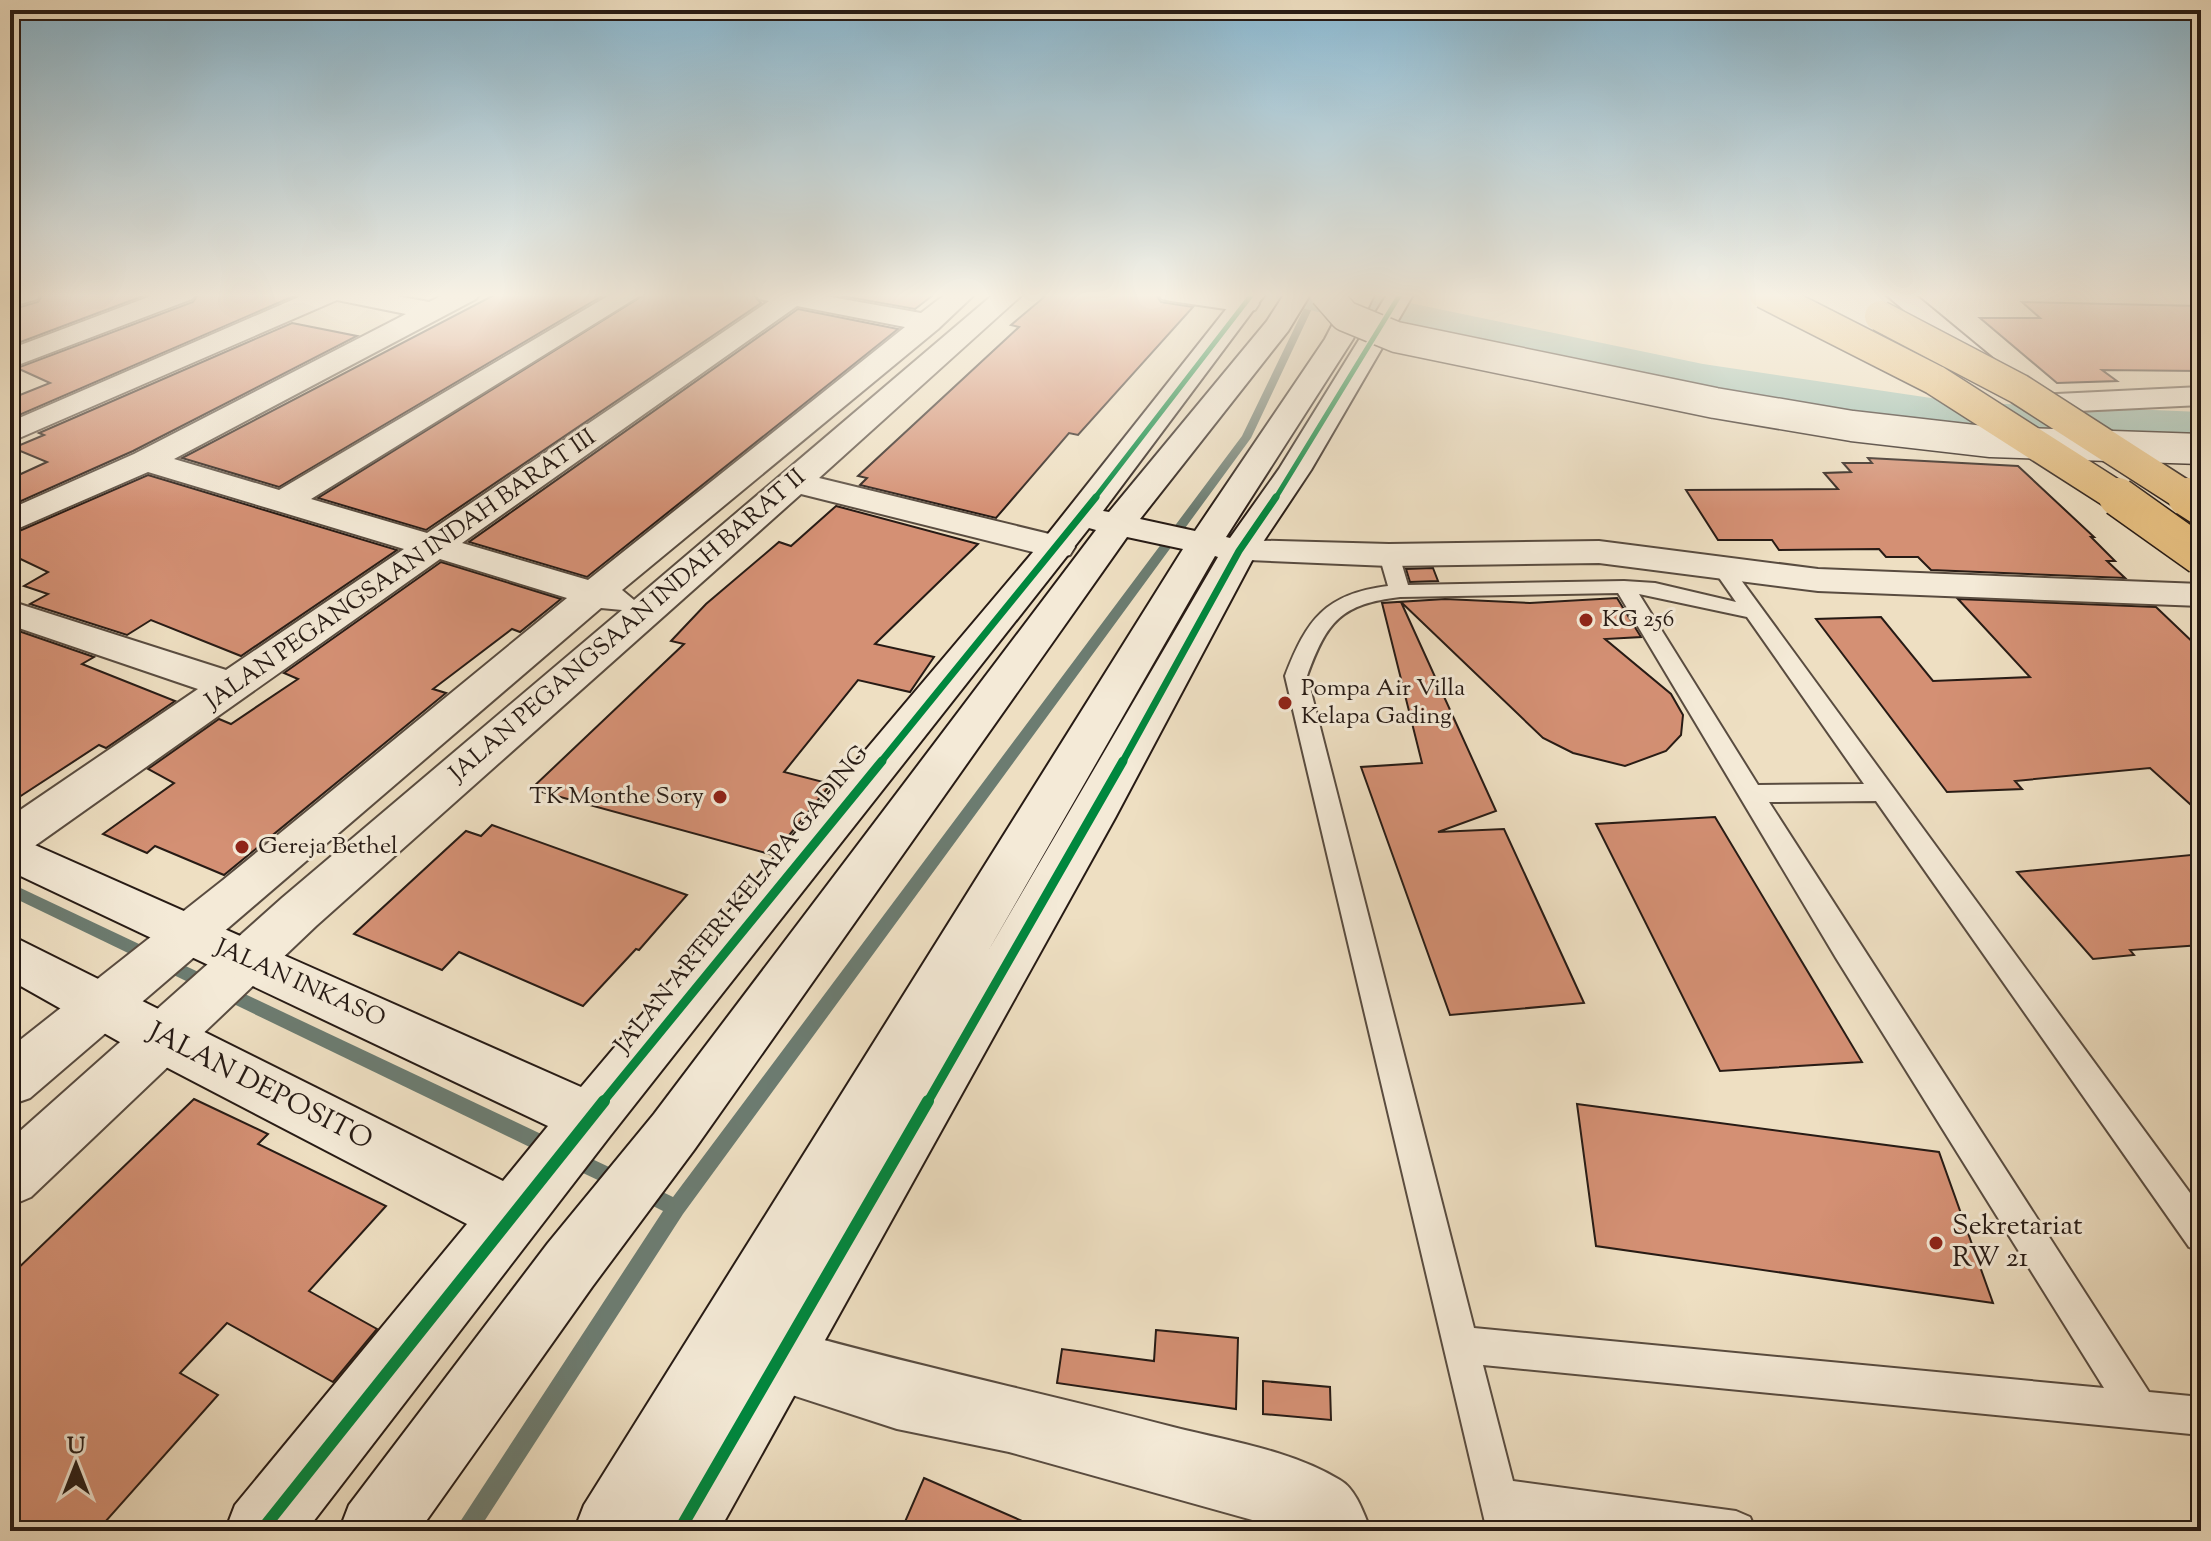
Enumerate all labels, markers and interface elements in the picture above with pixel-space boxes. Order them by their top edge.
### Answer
street label: JALAN PEGANGSAAN INDAH BARAT III [197,421,603,720]
street label: JALAN PEGANGSAAN INDAH BARAT II [441,461,814,792]
place label: KG 256 [1602,603,1674,637]
marker: KG 256 [1577,611,1595,629]
place label: Pompa Air Villa Kelapa Gading [1301,672,1465,734]
marker: Pompa Air Villa Kelapa Gading [1276,694,1294,712]
street label: JALAN ARTERI KELAPA GADING [606,739,877,1063]
place label: TK Monthe Sory [529,780,704,814]
marker: TK Monthe Sory [711,788,729,806]
place label: Gereja Bethel [258,830,398,864]
marker: Gereja Bethel [233,838,251,856]
street label: JALAN INKASO [208,930,390,1037]
street label: JALAN DEPOSITO [139,1012,379,1161]
place label: Sekretariat RW 21 [1952,1207,2083,1279]
marker: Sekretariat RW 21 [1927,1234,1945,1252]
north arrow [36,1425,116,1505]
text: U [67,1432,85,1464]

